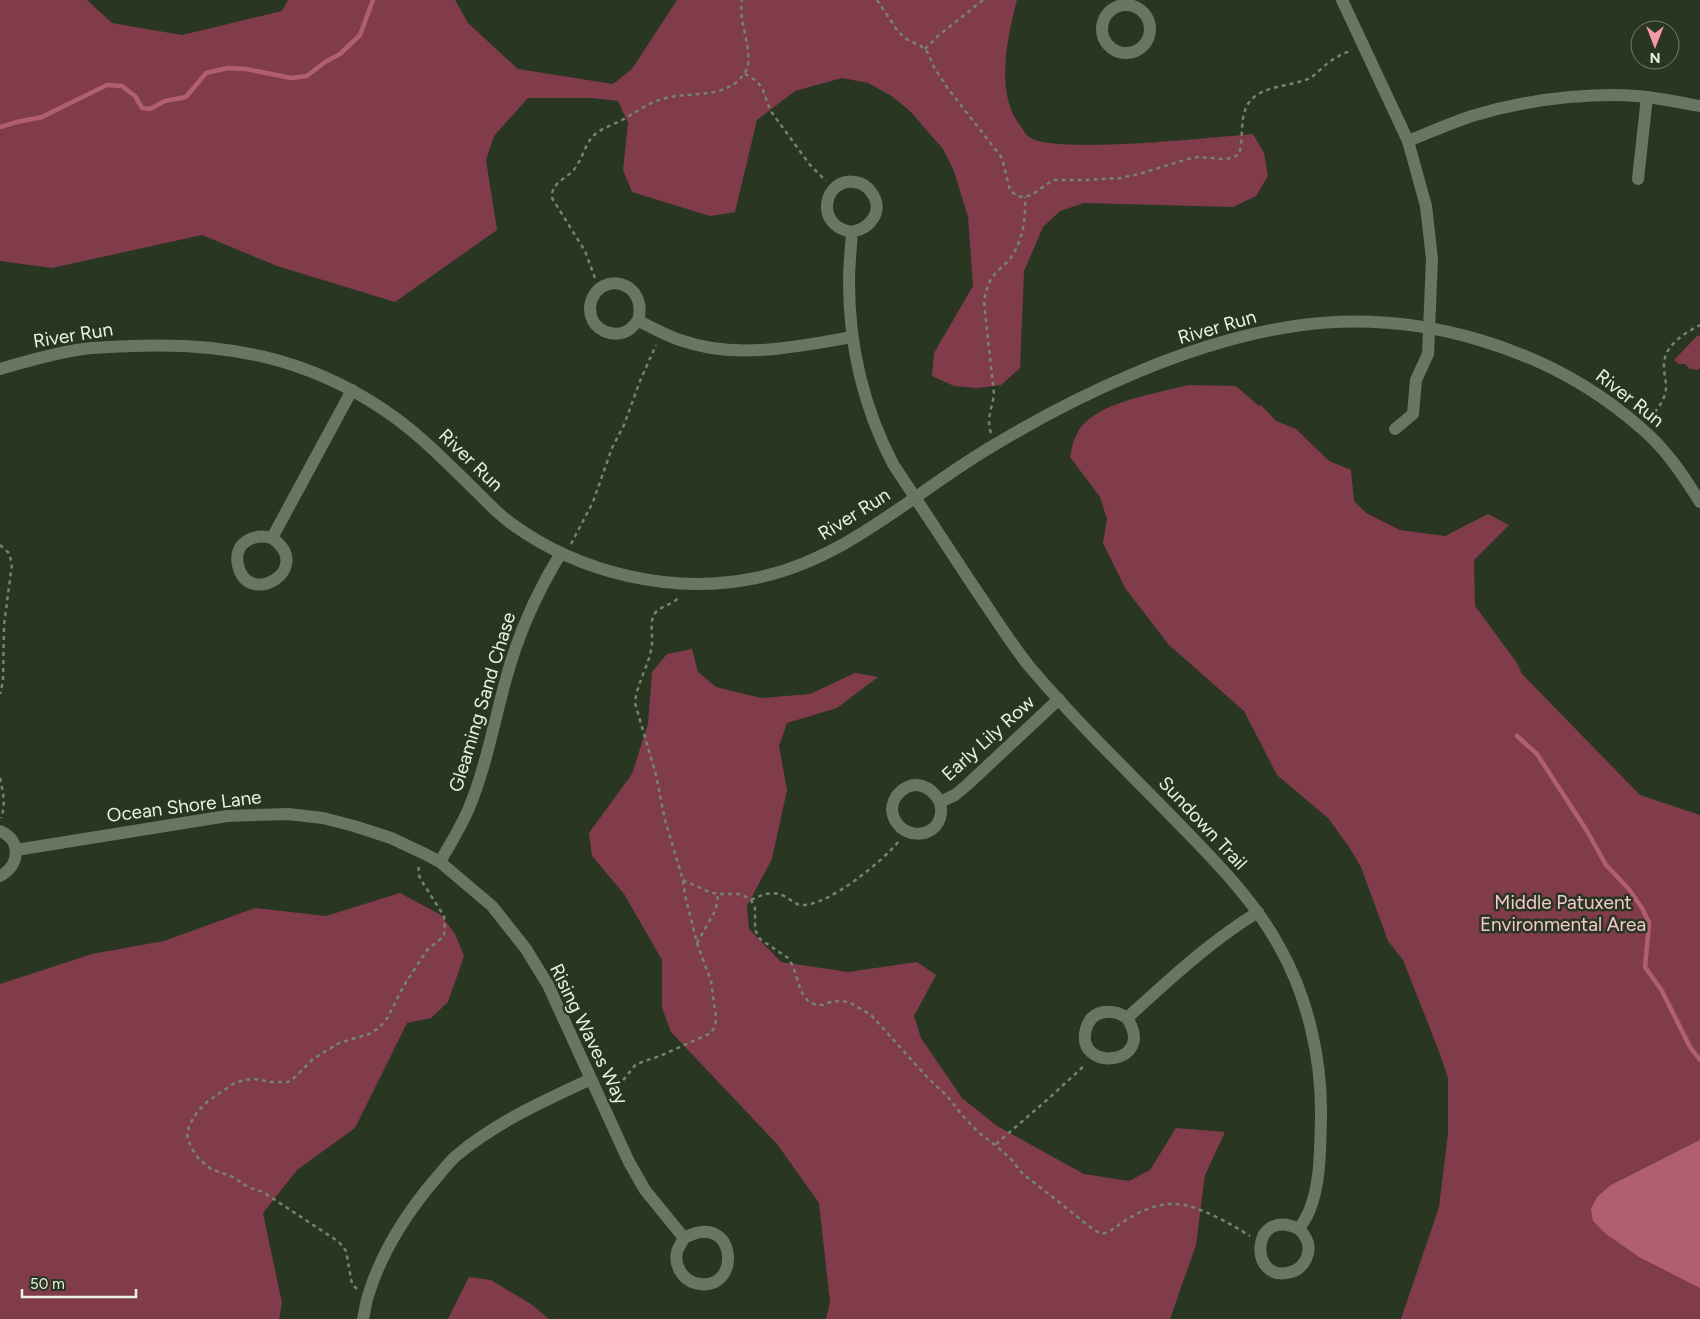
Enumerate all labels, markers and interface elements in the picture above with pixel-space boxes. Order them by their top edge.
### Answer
north arrow [1630,20,1680,70]
text: N [1650,49,1660,66]
street label: River Run [1175,305,1259,349]
street label: River Run [31,317,115,353]
street label: River Run [1591,364,1669,432]
street label: River Run [434,424,508,496]
street label: River Run [814,483,894,545]
street label: Gleaming Sand Chase [444,609,520,795]
street label: Early Lily Row [937,690,1039,786]
street label: Sundown Trail [1154,772,1252,874]
street label: Ocean Shore Lane [105,785,263,827]
park label: Middle Patuxent Environmental Area [1480,891,1646,936]
street label: Rising Waves Way [545,960,633,1108]
scale bar [22,1266,136,1298]
text: 50 m [30,1275,65,1293]

